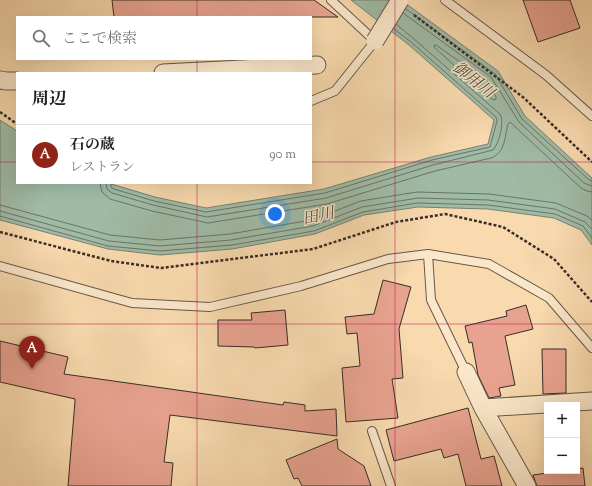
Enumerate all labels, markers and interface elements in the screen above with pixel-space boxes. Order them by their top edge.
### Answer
search box [16,16,312,60]
icon: search [30,27,52,49]
text: ここで検索 [62,29,137,50]
water label: 御用川 [446,57,500,106]
text: 周辺 [32,88,66,112]
text: 石の蔵 [70,135,115,156]
text: A [40,146,50,164]
text: 90 m [269,146,296,164]
text: レストラン [70,159,135,177]
water label: 田川 [300,202,339,232]
your location [265,204,285,224]
pin: A [19,336,45,369]
map controls [544,402,580,474]
button: + [544,402,580,438]
button: − [544,438,580,474]

